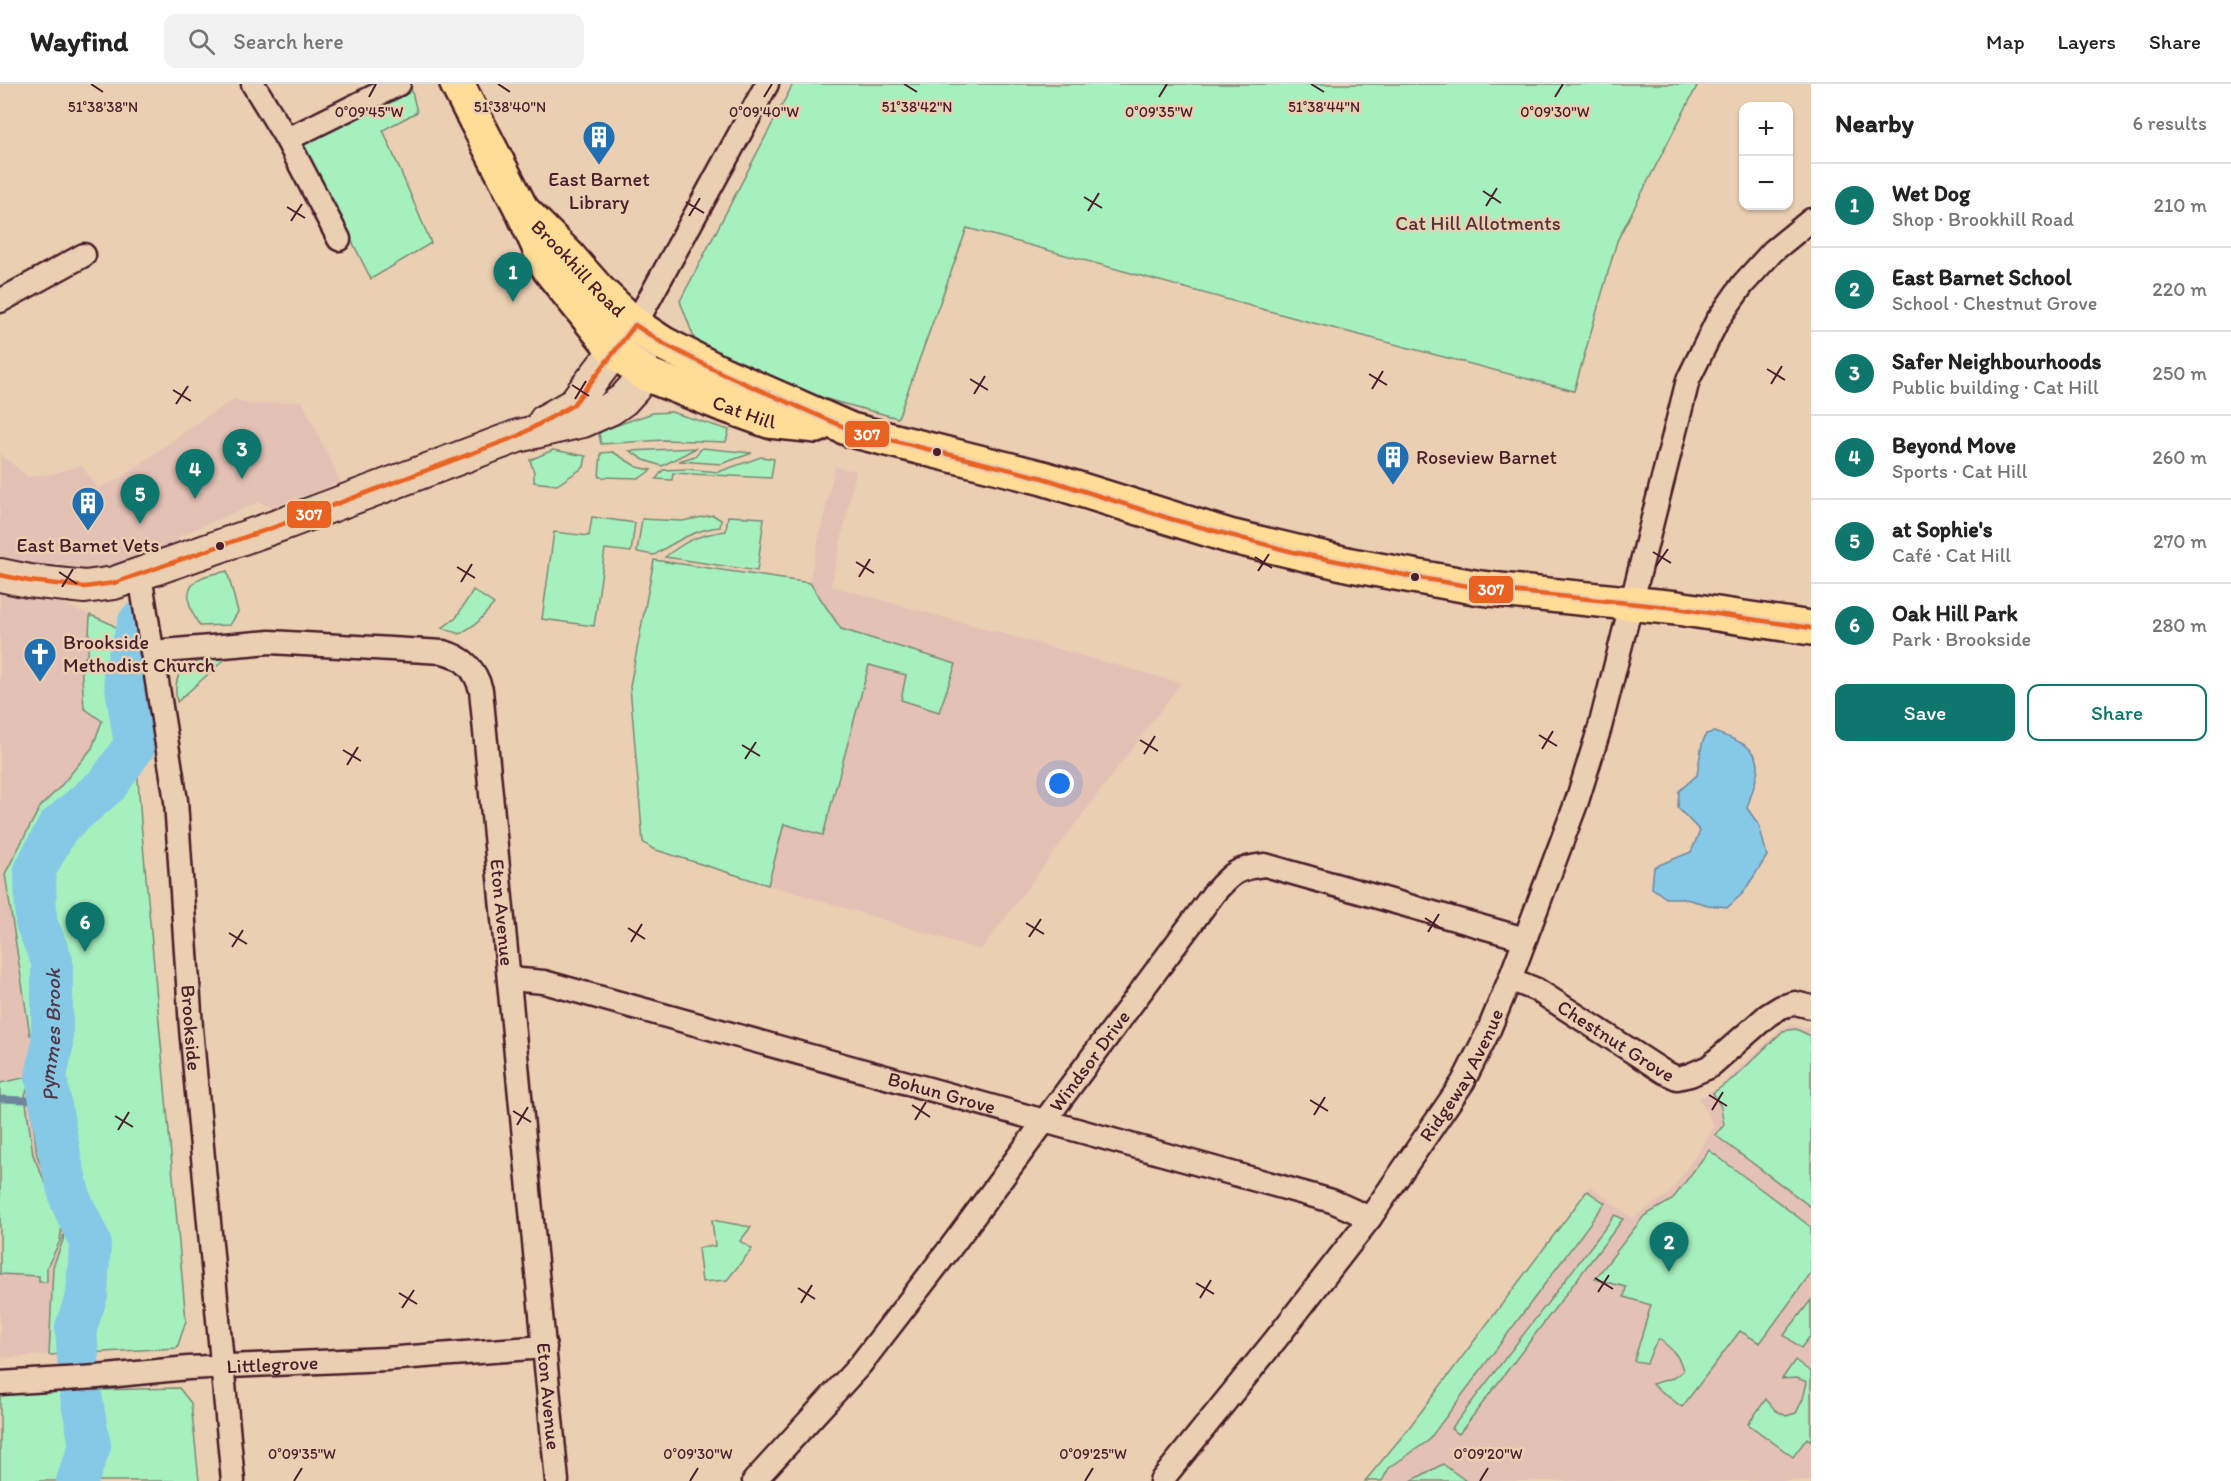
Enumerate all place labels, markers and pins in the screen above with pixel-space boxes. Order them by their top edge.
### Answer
building icon: East Barnet Library [581,119,617,166]
place label: East Barnet Library [548,167,650,214]
pin: 1 [494,252,532,302]
pin: 3 [222,430,262,479]
building icon: Roseview Barnet [1375,439,1411,486]
place label: Roseview Barnet [1416,445,1557,469]
unlabelled marker [931,446,943,458]
pin: 4 [176,450,214,499]
pin: 5 [120,474,160,524]
building icon: East Barnet Vets [70,485,106,532]
place label: East Barnet Vets [17,533,160,557]
unlabelled marker [214,540,226,552]
unlabelled marker [1409,571,1421,583]
place label: Brookside Methodist Church [63,630,216,677]
church icon: Brookside Methodist Church [22,636,58,683]
pin: 6 [66,902,104,952]
pin: 2 [1650,1222,1688,1272]

